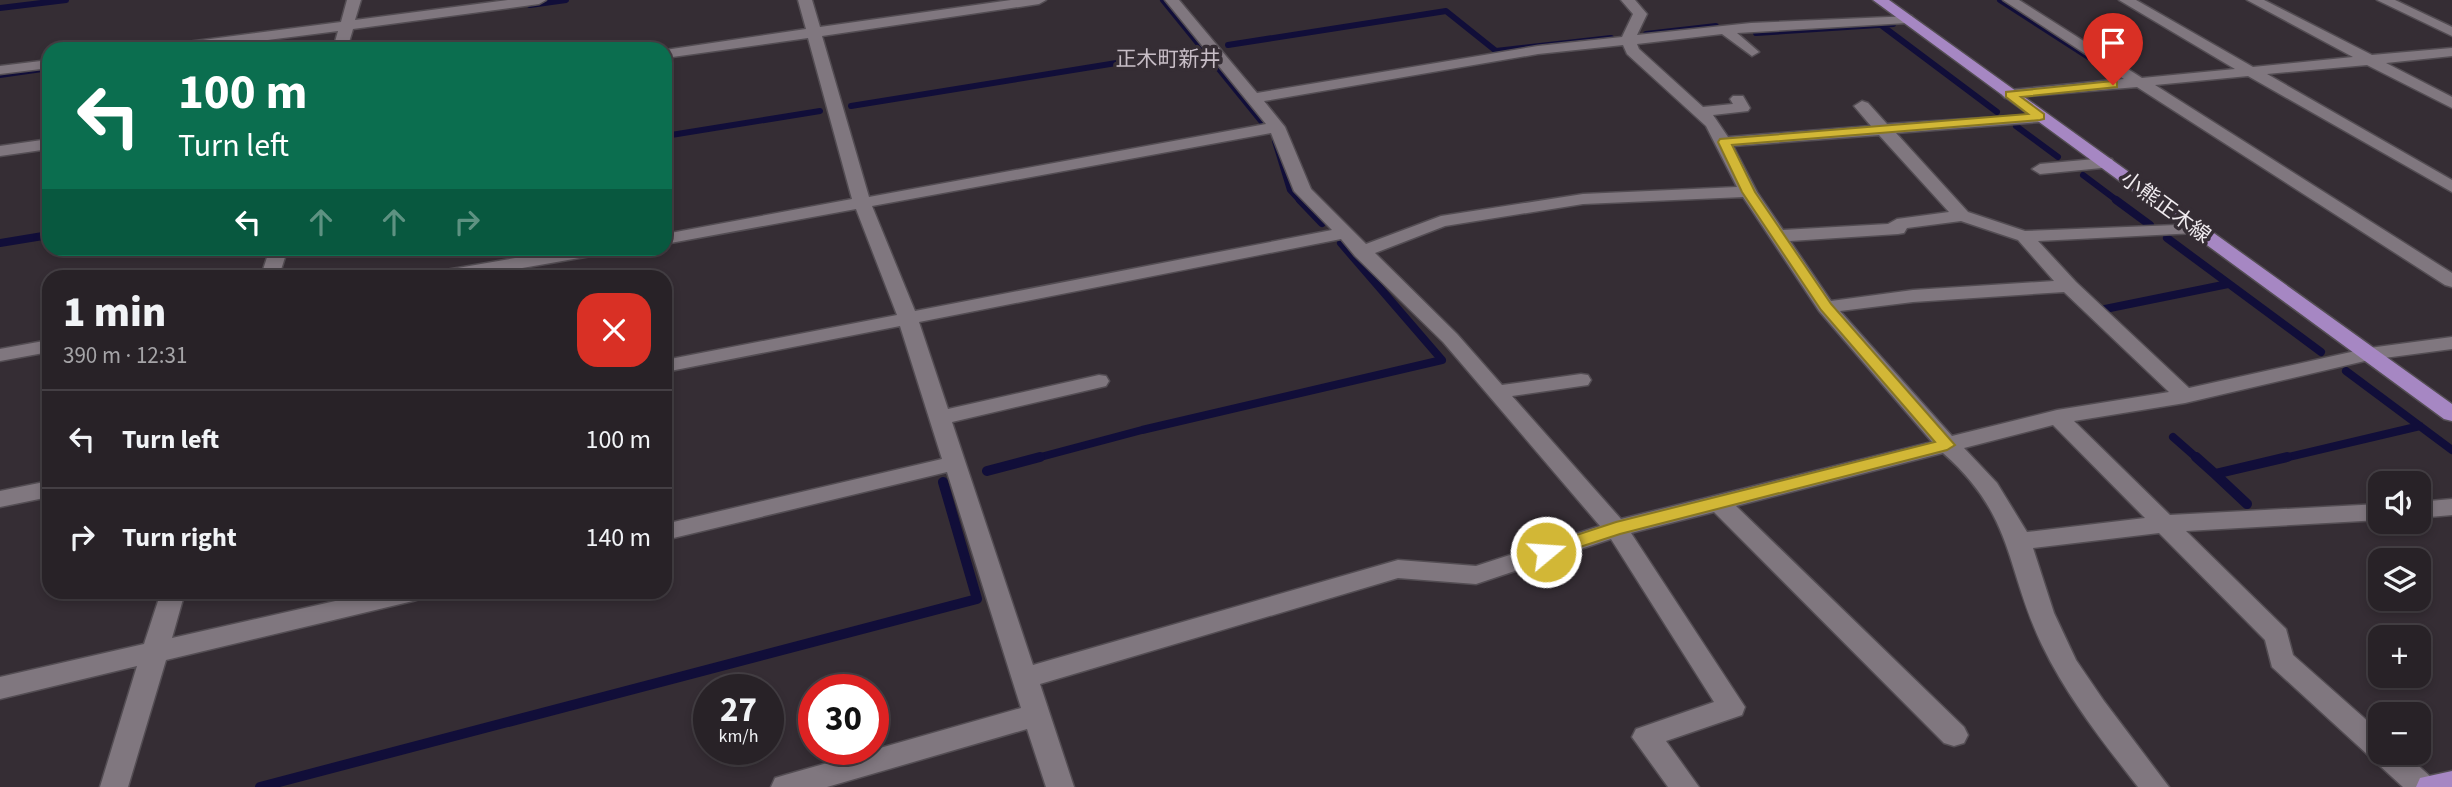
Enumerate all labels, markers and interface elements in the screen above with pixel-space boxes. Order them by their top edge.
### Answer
pin [2083,13,2143,85]
icon: arrive [2094,24,2132,62]
district label: 正木町新井 [1116,44,1221,74]
text: 100 m [178,58,307,128]
icon: left [63,70,154,161]
text: Turn left [178,123,289,169]
street label: 小熊正木線 [2115,164,2217,250]
icon: left [229,203,267,241]
icon: ahead [302,203,340,241]
icon: ahead [375,203,413,241]
icon: right [448,203,486,241]
text: 1 min [63,283,166,343]
button: close [577,293,651,367]
text: 390 m · 12:31 [63,339,187,372]
icon: left [63,420,101,458]
text: Turn left [122,421,219,458]
text: 100 m [585,421,651,458]
map controls [2368,471,2431,765]
button: sound [2368,471,2431,534]
position arrow [1509,515,1583,589]
icon: right [63,518,101,556]
text: Turn right [122,519,237,556]
text: 140 m [585,519,651,556]
button: layers [2368,548,2431,611]
button: + [2368,625,2431,688]
speed limit sign: 30 [798,674,889,765]
text: 27 [720,685,757,735]
button: − [2368,702,2431,765]
text: km/h [719,724,758,749]

